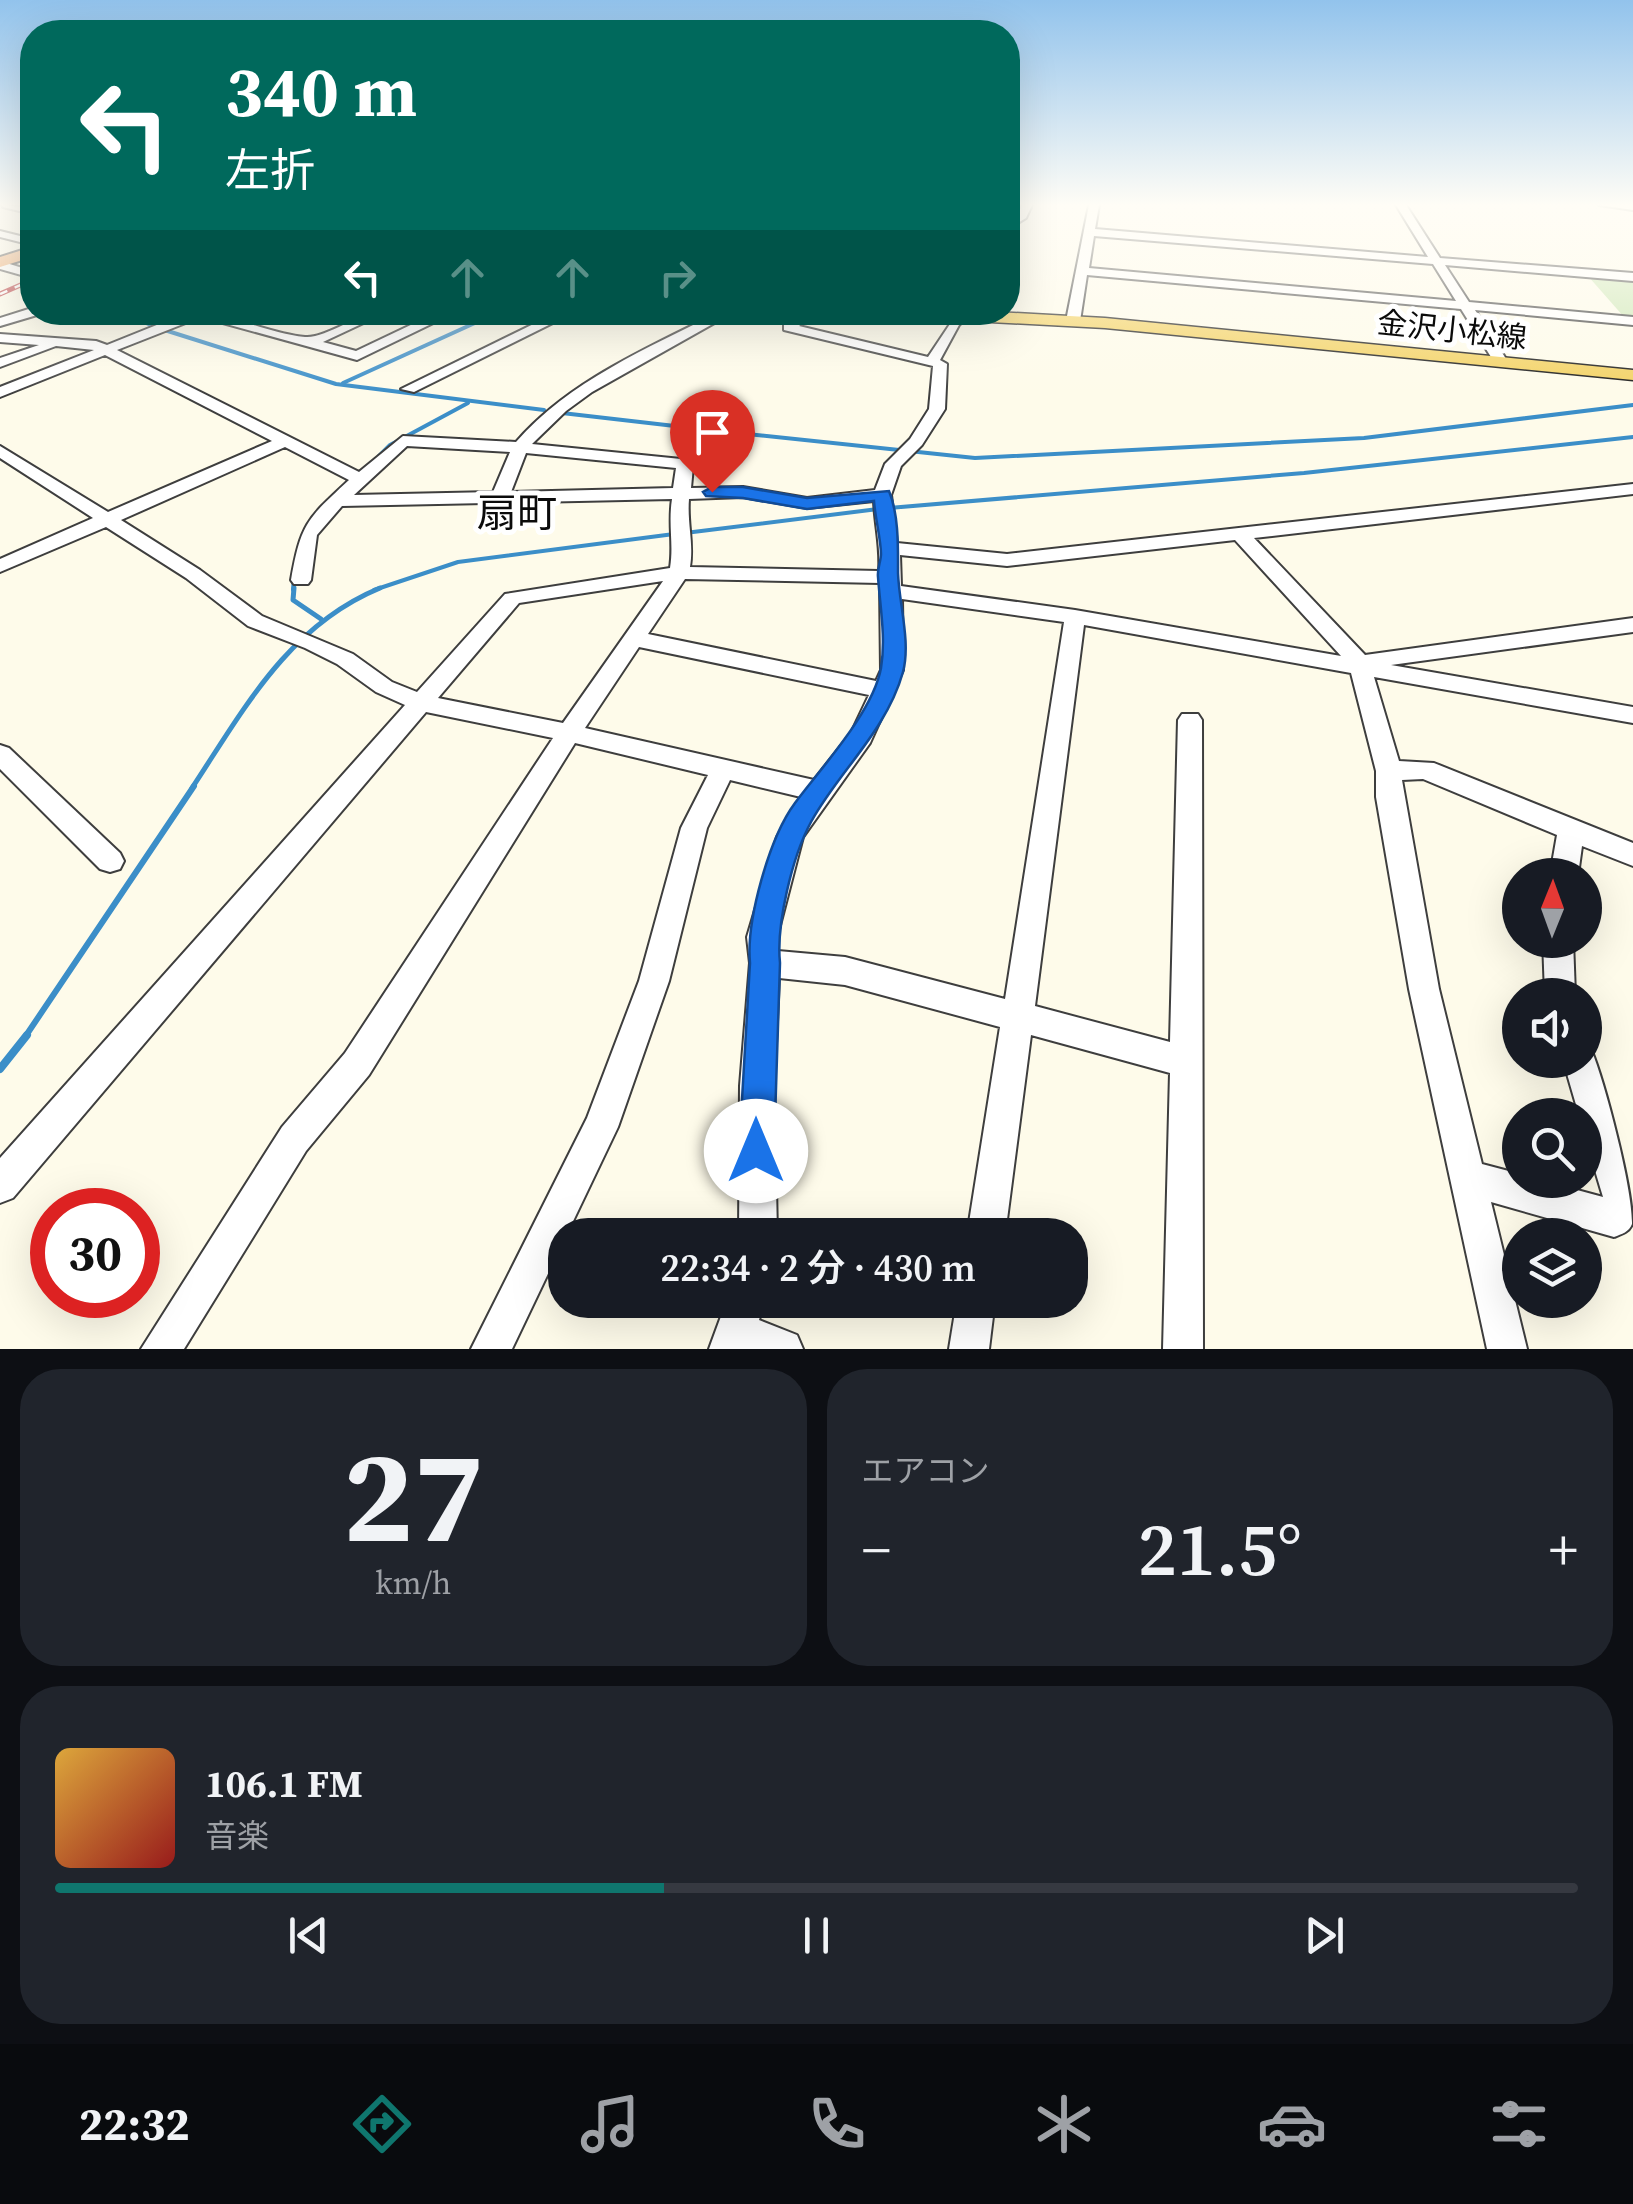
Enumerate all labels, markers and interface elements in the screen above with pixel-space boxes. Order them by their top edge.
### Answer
text: 340 m [225,43,417,139]
icon: left [60,60,190,190]
text: 左折 [225,139,315,201]
icon: left [335,250,390,305]
icon: ahead [440,250,495,305]
icon: ahead [545,250,600,305]
icon: right [650,250,705,305]
street label: 金沢小松線 [1375,302,1529,358]
pin [670,390,755,493]
icon: arrive [685,405,740,460]
district label: 扇町 [477,486,557,540]
north arrow [1502,858,1602,958]
map controls [1502,858,1602,1318]
button: sound [1502,978,1602,1078]
button: search [1502,1098,1602,1198]
position arrow [704,1099,808,1203]
speed limit sign: 30 [30,1188,160,1318]
button: layers [1502,1218,1602,1318]
text: 22:34 · 2 分 · 430 m [660,1242,976,1294]
text: 27 [343,1406,484,1585]
text: エアコン [862,1449,990,1493]
text: 21.5° [1138,1497,1302,1600]
text: − [862,1512,891,1587]
text: + [1549,1512,1578,1587]
text: km/h [375,1561,451,1605]
text: 106.1 FM [205,1758,363,1810]
text: 音楽 [205,1814,269,1858]
icon: previous [281,1908,336,1963]
icon: pause [789,1908,844,1963]
icon: next [1297,1908,1352,1963]
icon: directions [347,2089,417,2159]
icon: music [575,2089,645,2159]
icon: phone [802,2089,872,2159]
icon: climate [1029,2089,1099,2159]
icon: car [1257,2089,1327,2159]
icon: filters [1484,2089,1554,2159]
text: 22:32 [79,2093,190,2155]

